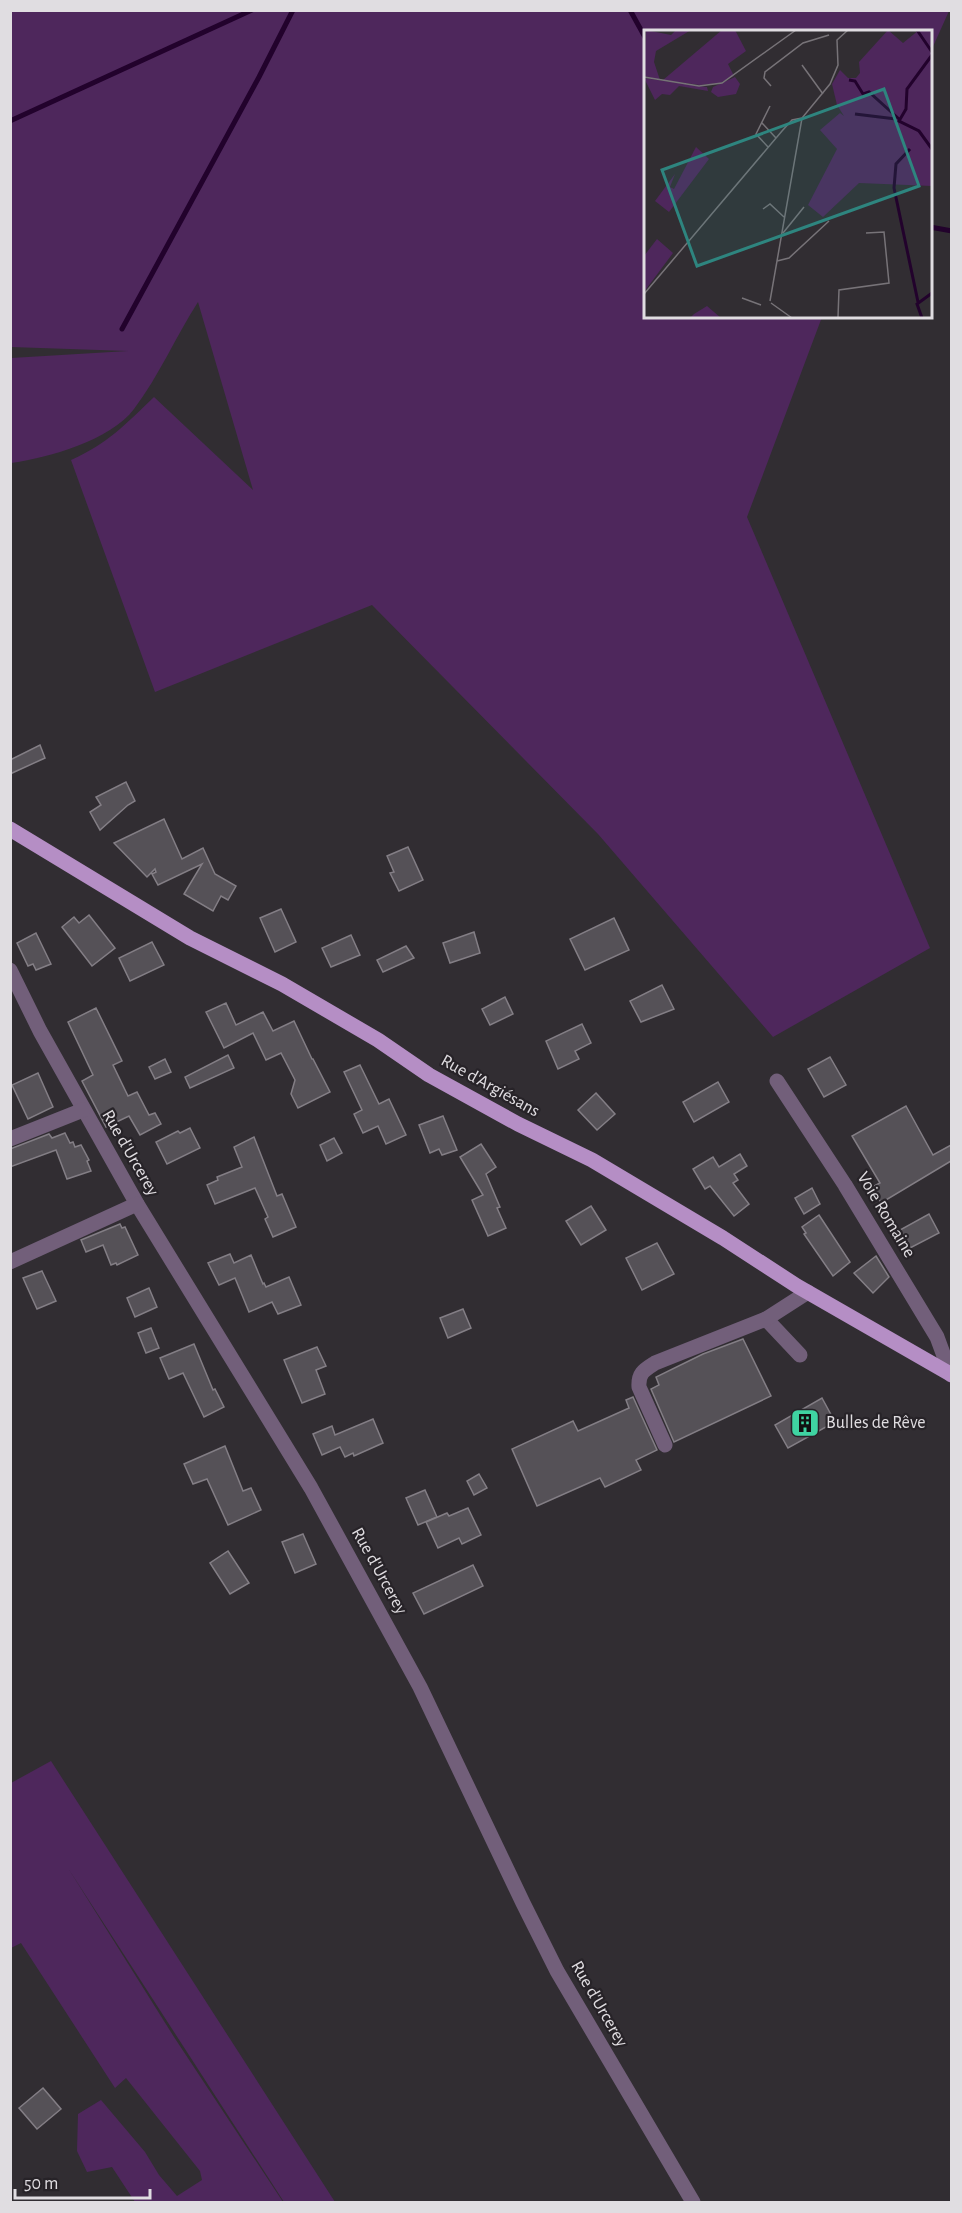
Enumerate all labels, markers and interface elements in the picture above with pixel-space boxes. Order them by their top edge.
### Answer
inset map [644,30,932,318]
street label: Rue d'Argiésans [438,1052,542,1120]
street label: Rue d'Urcerey [98,1107,162,1199]
street label: Voie Romaine [853,1169,919,1261]
building icon: Bulles de Rêve [789,1407,821,1439]
place label: Bulles de Rêve [826,1414,926,1432]
street label: Rue d'Urcerey [348,1525,410,1618]
street label: Rue d'Urcerey [567,1958,631,2050]
scale bar [15,2162,150,2200]
text: 50 m [24,2175,58,2193]

